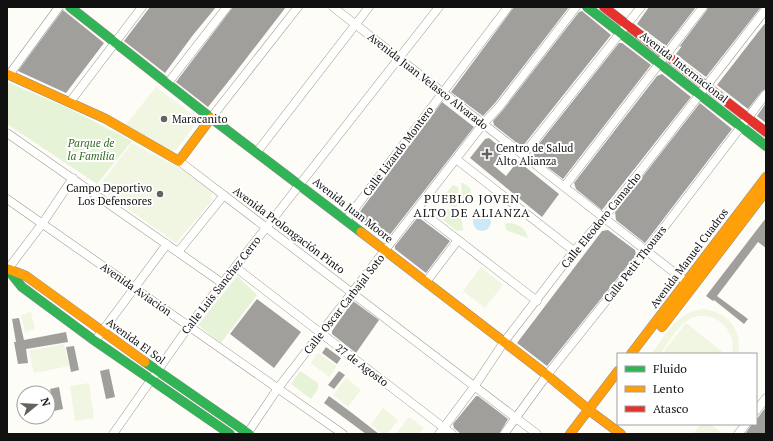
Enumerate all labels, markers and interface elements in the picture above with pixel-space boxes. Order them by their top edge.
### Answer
street label: Avenida Internacional [637,28,731,106]
street label: Avenida Juan Velasco Alvarado [365,29,491,133]
street label: Calle Lizardo Montero [360,103,436,199]
place label: Maracanito [172,112,228,126]
marker: Maracanito [159,114,169,124]
park label: Parque de la Familia [67,136,115,163]
place label: Centro de Salud Alto Alianza [496,141,573,168]
marker: Centro de Salud Alto Alianza [481,148,493,160]
street label: Calle Eleodoro Camacho [558,169,644,271]
street label: Avenida Juan Moore [310,174,396,246]
place label: Campo Deportivo Los Defensores [66,181,152,208]
street label: Avenida Prolongación Pinto [230,183,348,277]
marker: Campo Deportivo Los Defensores [155,189,165,199]
district label: PUEBLO JOVEN ALTO DE ALIANZA [413,191,531,220]
street label: Avenida Manuel Cuadros [647,205,731,311]
street label: Calle Petit Thouars [601,223,669,305]
street label: Calle Luis Sanchez Cerro [178,233,264,337]
street label: Calle Oscar Carbajal Soto [301,251,387,357]
street label: Avenida Aviación [98,259,175,319]
street label: Avenida El Sol [104,315,168,367]
street label: 27 de Agosto [333,341,391,389]
legend [617,353,757,425]
text: Fluido [653,361,687,376]
text: Lento [653,381,684,396]
north arrow [16,385,56,425]
text: N [38,396,54,409]
text: Atasco [653,401,689,416]

